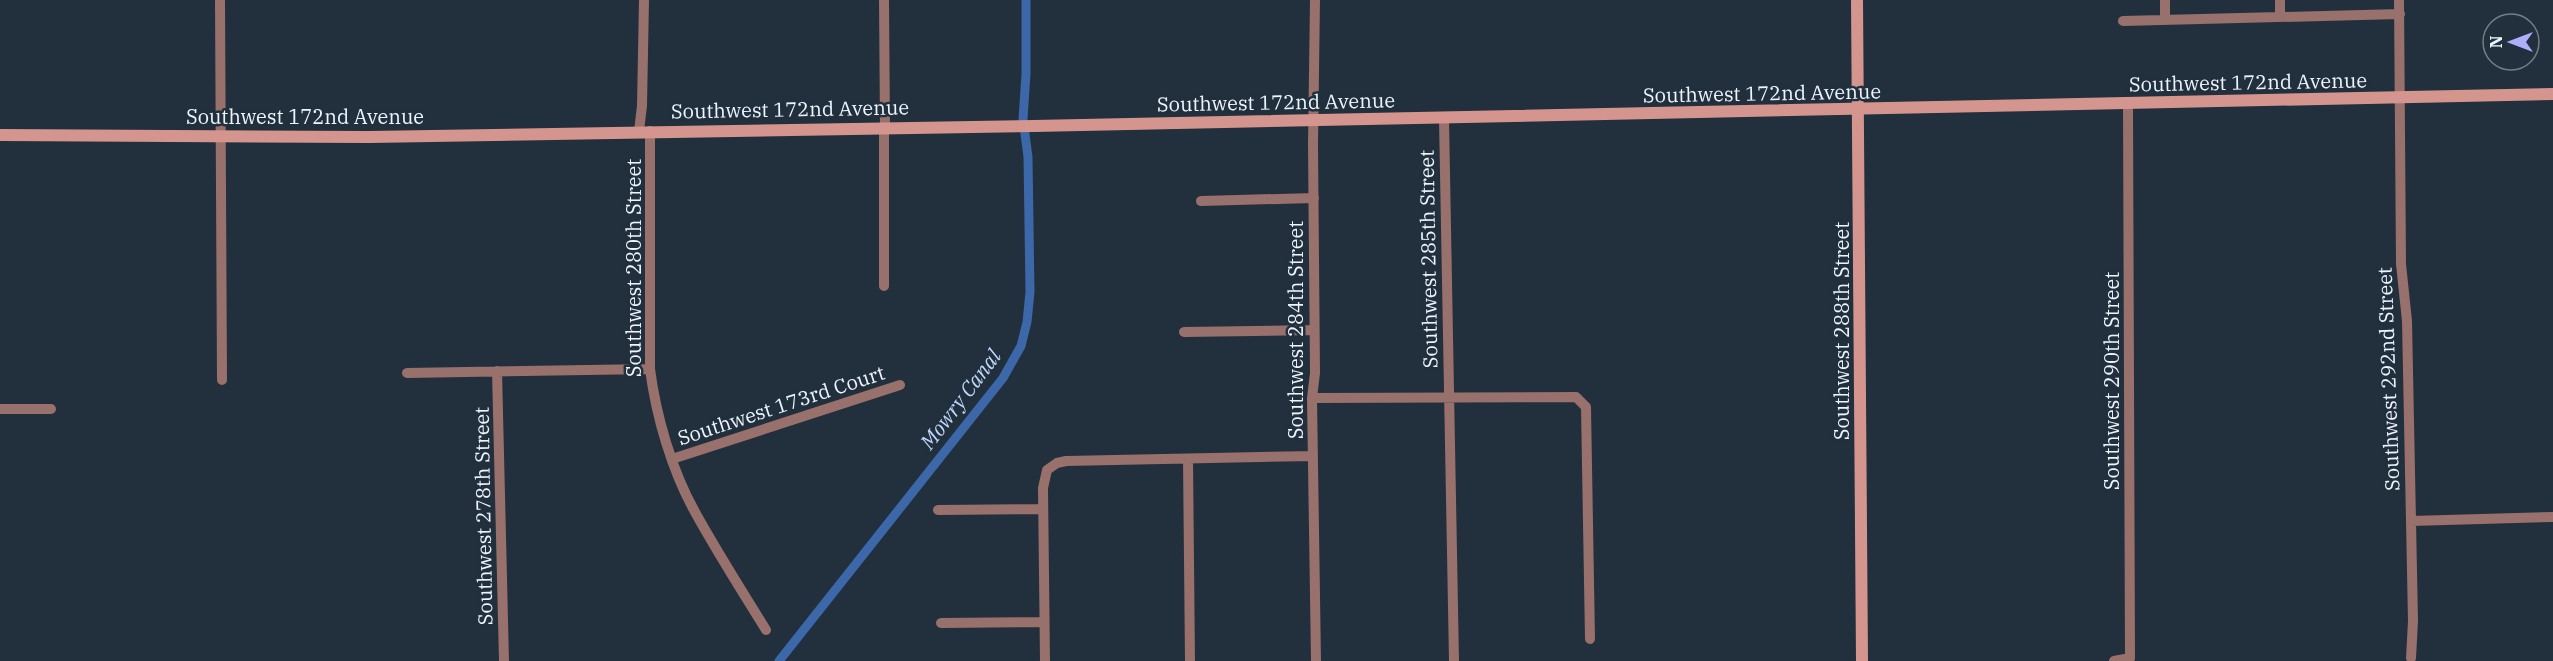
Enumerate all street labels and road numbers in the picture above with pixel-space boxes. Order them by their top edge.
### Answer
street label: Southwest 172nd Avenue [2129,66,2367,98]
street label: Southwest 172nd Avenue [1643,77,1881,109]
street label: Southwest 172nd Avenue [1157,86,1395,118]
street label: Southwest 172nd Avenue [671,93,909,125]
street label: Southwest 172nd Avenue [186,103,424,130]
street label: Southwest 285th Street [1413,149,1443,369]
street label: Southwest 280th Street [620,159,647,377]
street label: Southwest 284th Street [1282,221,1309,439]
street label: Southwest 288th Street [1828,222,1855,440]
street label: Southwest 292nd Street [2371,267,2405,491]
street label: Southwest 290th Street [2098,272,2125,490]
street label: Southwest 173rd Court [674,359,888,451]
street label: Southwest 278th Street [468,406,498,626]

